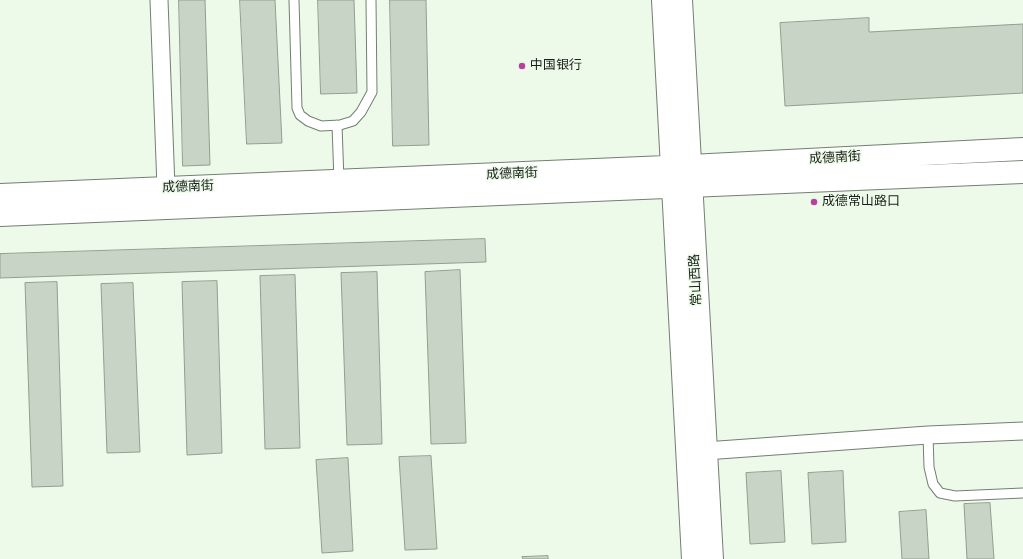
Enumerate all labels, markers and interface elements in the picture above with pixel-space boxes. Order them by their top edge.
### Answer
place label: 中国银行 [530,58,582,74]
marker: 中国银行 [517,61,527,71]
street label: 成德南街 [809,149,861,167]
street label: 成德南街 [486,165,538,183]
street label: 成德南街 [162,178,214,196]
place label: 成德常山路口 [822,194,900,210]
marker: 成德常山路口 [809,197,819,207]
street label: 常山西路 [687,254,705,306]

